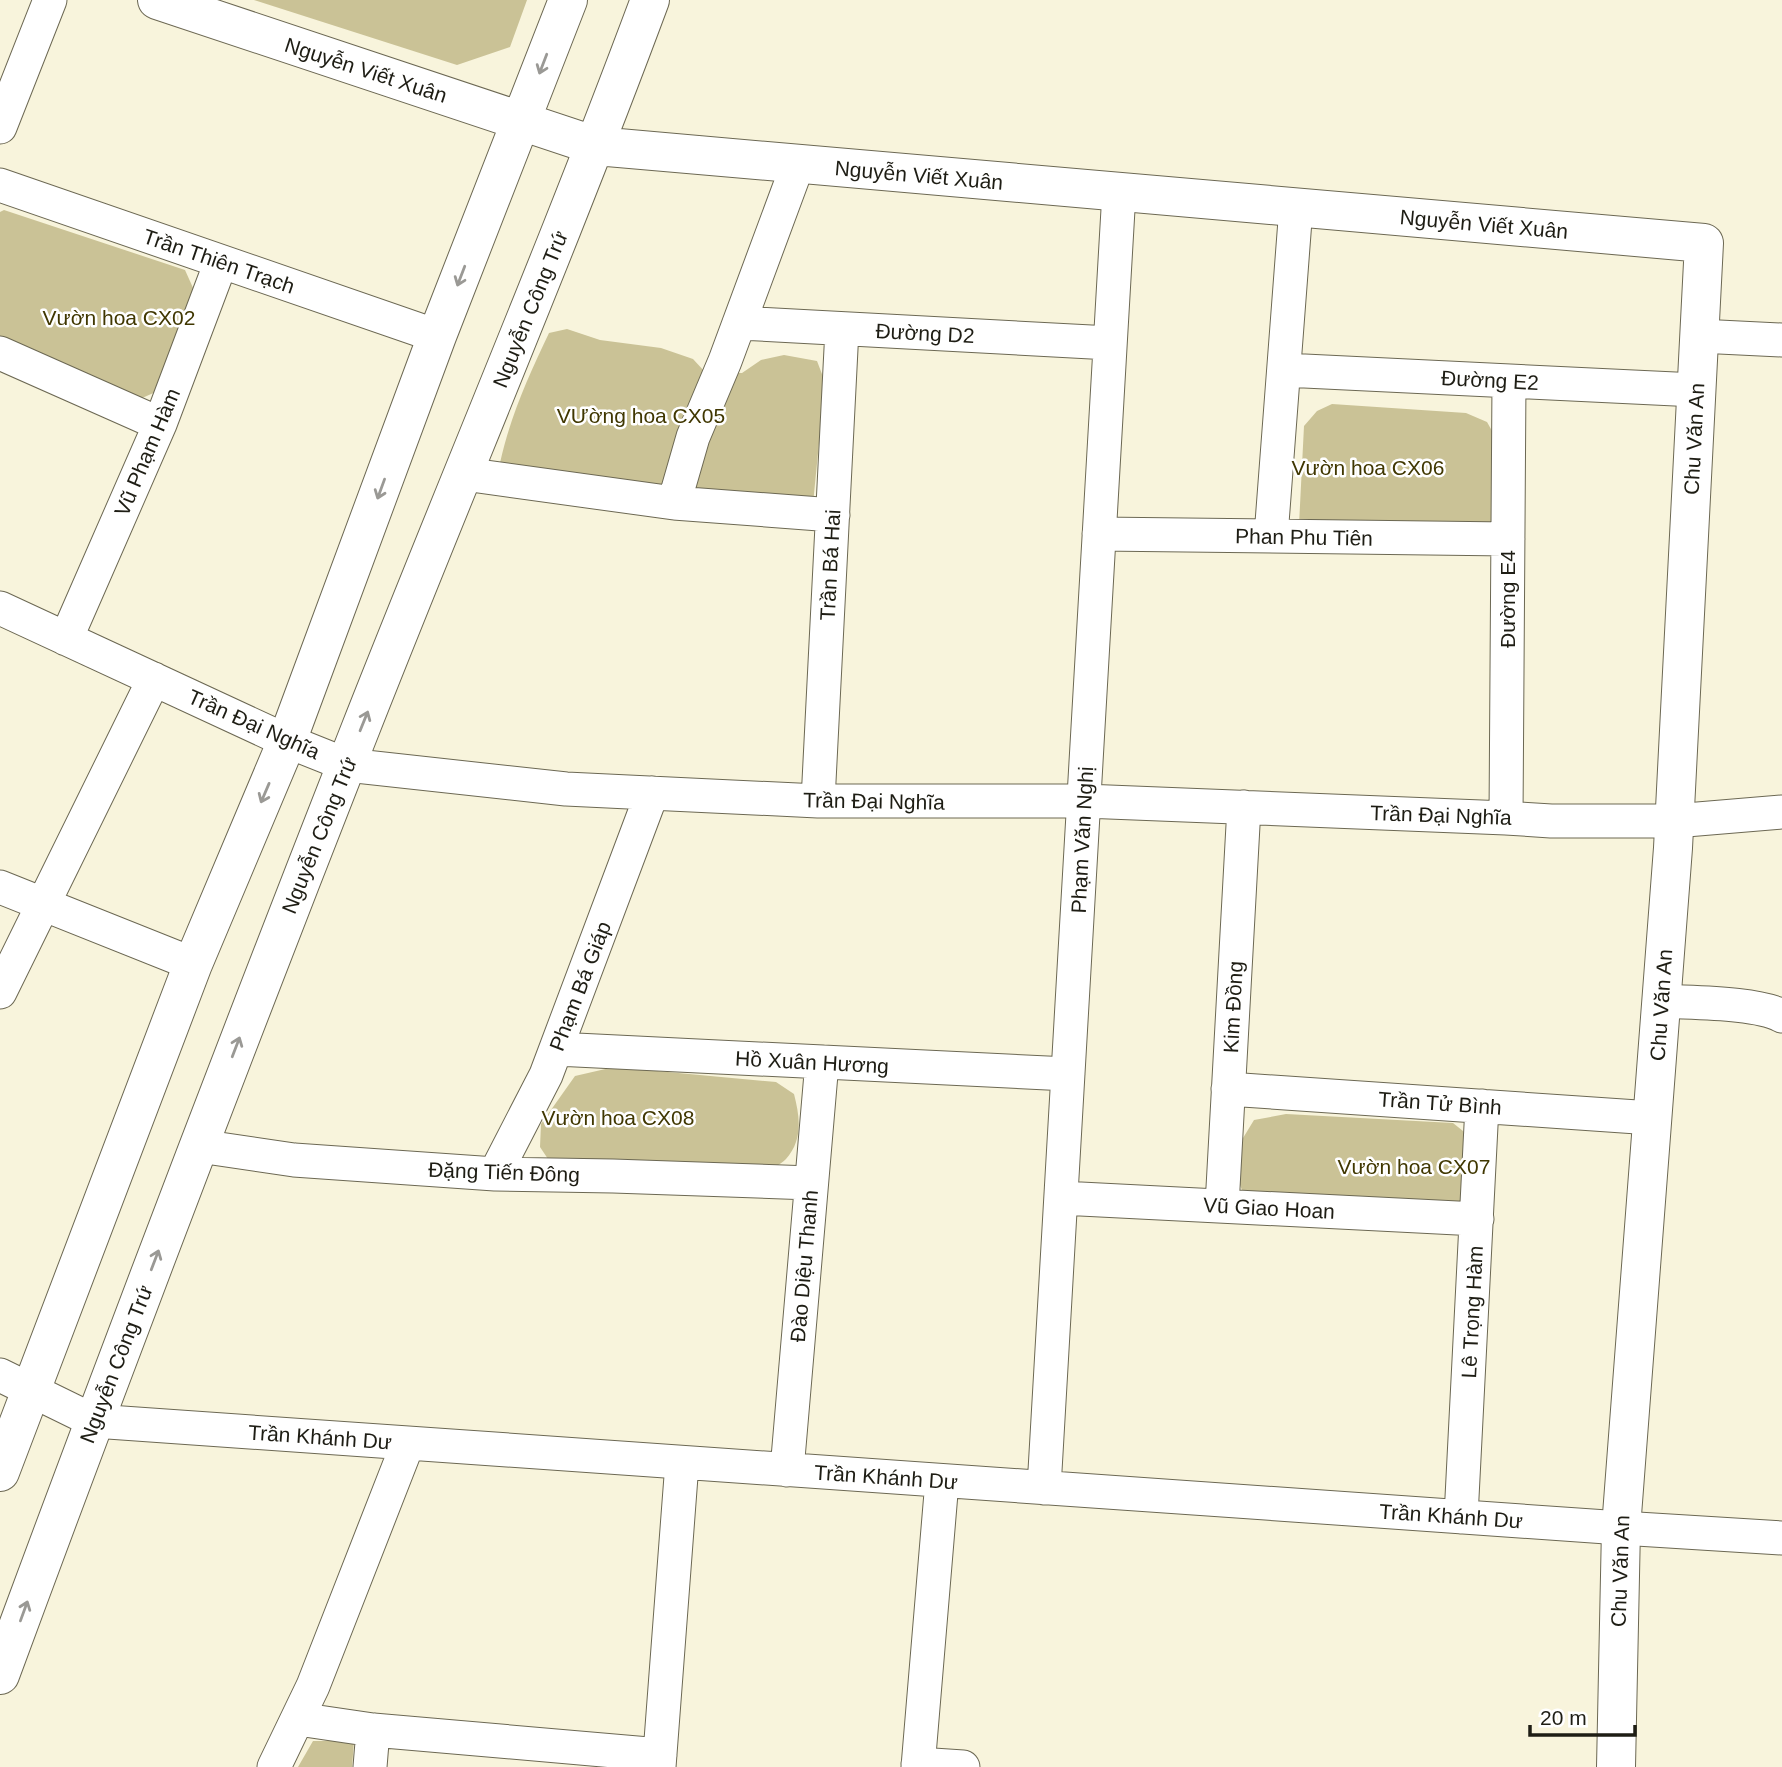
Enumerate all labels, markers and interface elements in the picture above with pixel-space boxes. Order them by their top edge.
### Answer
street label: Nguyễn Viết Xuân [282,33,450,107]
one-way arrow [536,52,549,74]
street label: Nguyễn Viết Xuân [834,156,1004,194]
street label: Nguyễn Viết Xuân [1399,205,1569,243]
street label: Trần Thiên Trạch [140,224,298,298]
street label: Nguyễn Công Trứ [488,227,572,391]
one-way arrow [453,264,466,286]
park label: Vườn hoa CX02 [43,306,195,329]
street label: Đường D2 [875,319,975,347]
street label: Đường E2 [1441,366,1539,394]
street label: Chu Văn An [1680,382,1708,496]
street label: Vũ Phạm Hàm [110,385,184,519]
park label: VƯờng hoa CX05 [557,404,725,427]
park label: Vườn hoa CX06 [1292,456,1444,479]
one-way arrow [374,477,386,499]
street label: Trần Bá Hai [816,509,844,621]
street label: Phan Phu Tiên [1235,524,1373,550]
street label: Đường E4 [1496,550,1519,648]
street label: Trần Đại Nghĩa [185,685,324,763]
one-way arrow [358,711,371,733]
street label: Nguyễn Công Trứ [277,753,361,917]
street label: Phạm Văn Nghị [1067,766,1097,914]
one-way arrow [258,782,271,803]
street label: Trần Đại Nghĩa [803,788,945,814]
street label: Trần Đại Nghĩa [1370,801,1512,829]
street label: Phạm Bá Giáp [545,918,615,1054]
street label: Chu Văn An [1646,948,1676,1062]
street label: Kim Đồng [1219,960,1247,1054]
one-way arrow [231,1037,243,1059]
street label: Hồ Xuân Hương [735,1046,889,1078]
street label: Trần Tử Bình [1377,1087,1503,1119]
park label: Vườn hoa CX08 [542,1106,694,1129]
park label: Vườn hoa CX07 [1338,1155,1490,1178]
street label: Đặng Tiến Đông [428,1158,580,1186]
street label: Đào Diệu Thanh [786,1189,822,1343]
street label: Vũ Giao Hoan [1203,1193,1335,1223]
street label: Lê Trọng Hàm [1457,1245,1487,1379]
one-way arrow [150,1249,162,1271]
street label: Nguyễn Công Trứ [75,1282,157,1446]
street label: Trần Khánh Dư [247,1421,393,1453]
street label: Trần Khánh Dư [813,1461,959,1493]
street label: Trần Khánh Dư [1378,1500,1524,1532]
street label: Chu Văn An [1607,1515,1633,1627]
one-way arrow [18,1600,31,1622]
scale bar [1530,1694,1635,1738]
text: 20 m [1540,1706,1587,1729]

